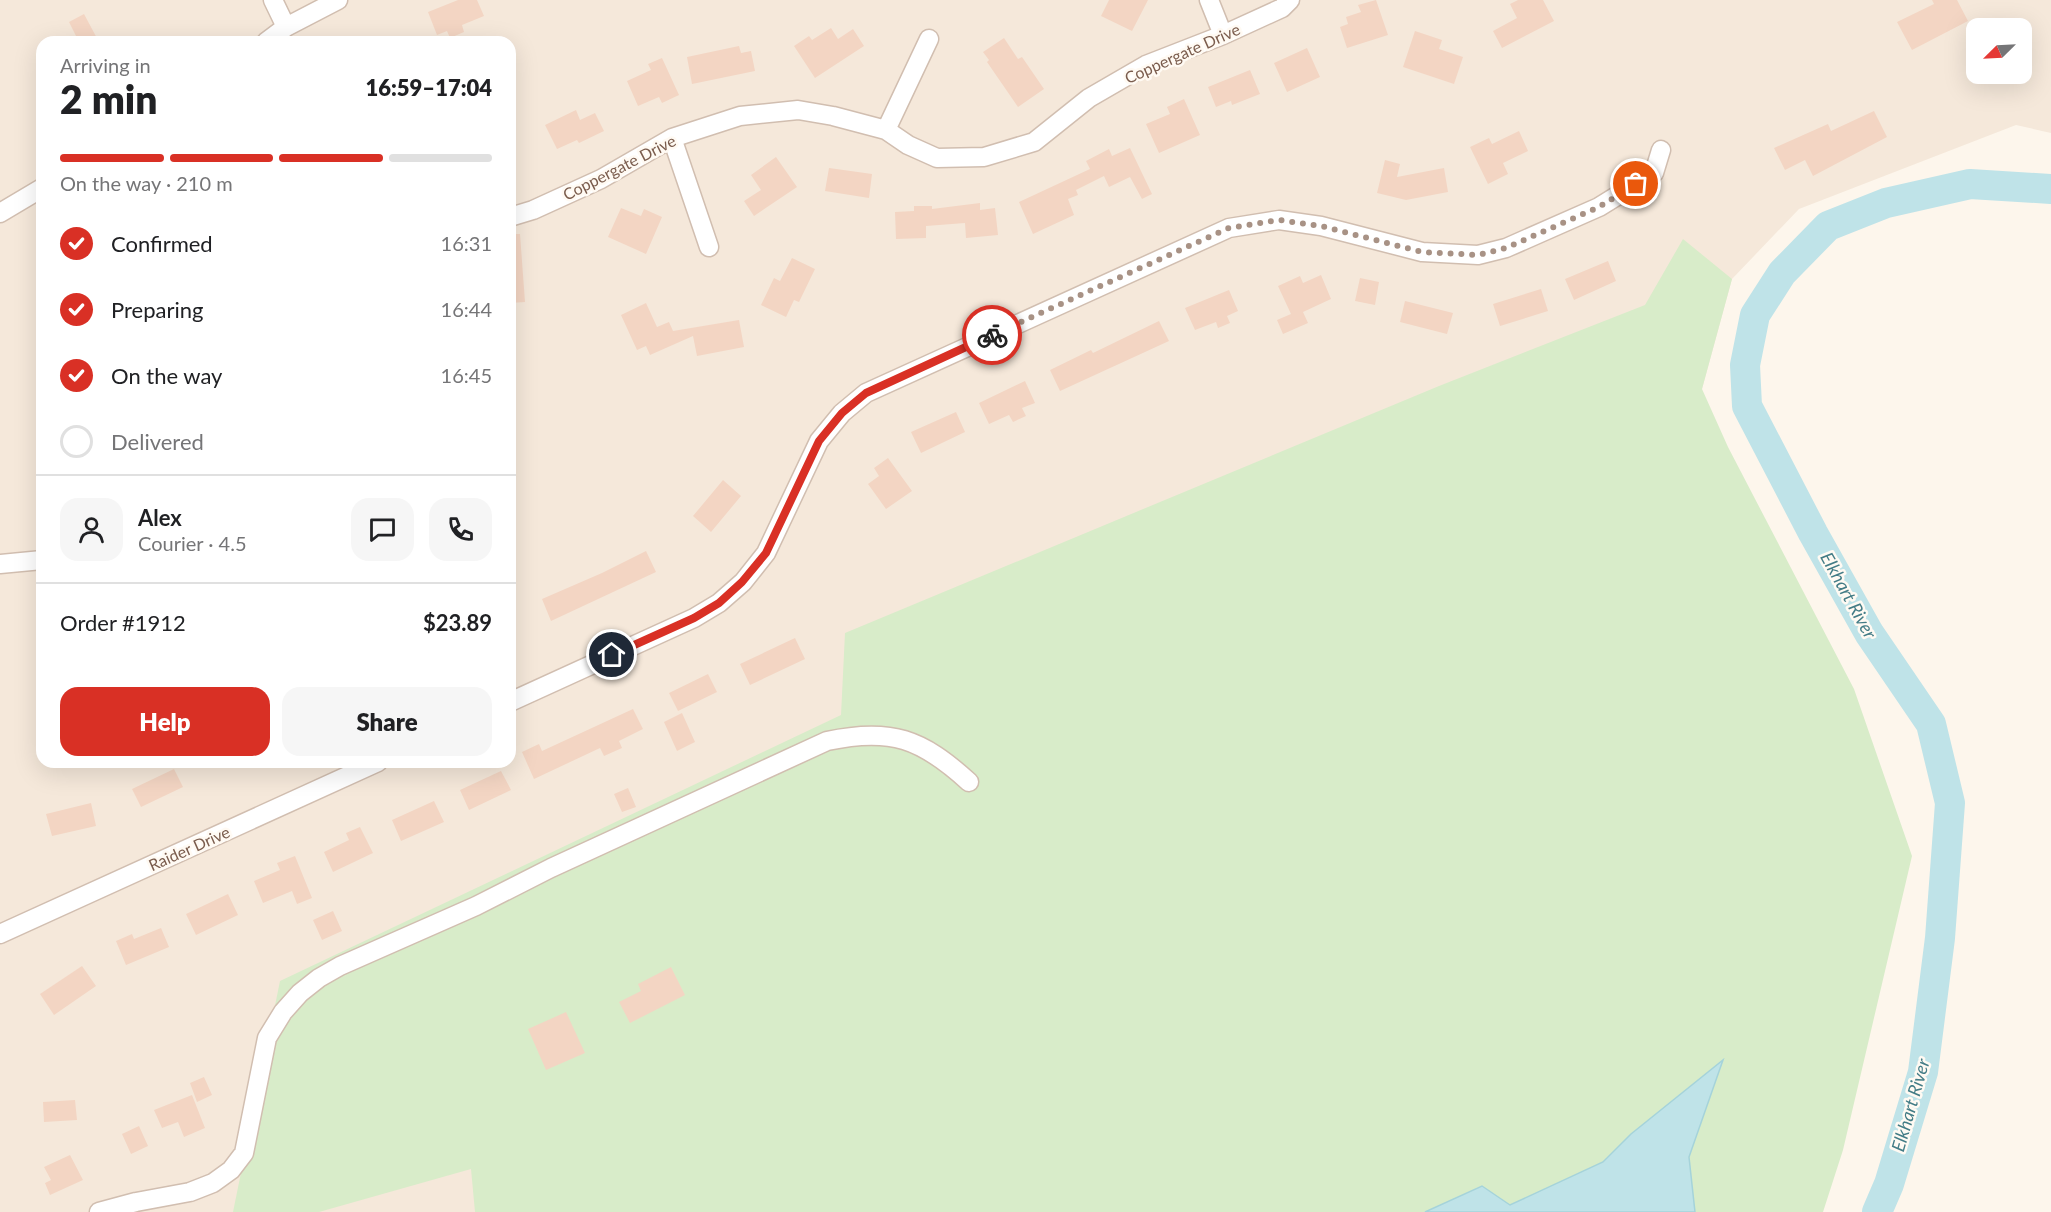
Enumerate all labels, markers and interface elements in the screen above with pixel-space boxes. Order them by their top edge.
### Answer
north arrow [1966,18,2032,84]
map controls [1966,18,2032,84]
street label: Coppergate Drive [1121,19,1243,87]
text: Arriving in [60,53,151,77]
text: 16:59–17:04 [366,74,492,101]
text: 2 min [60,76,157,122]
street label: Coppergate Drive [559,130,679,204]
pin [1610,158,1661,209]
icon: bag [1619,167,1652,200]
text: On the way · 210 m [60,171,233,195]
icon: check [60,227,93,260]
text: Confirmed [111,230,213,257]
text: 16:31 [441,231,492,255]
icon: check [60,293,93,326]
text: Preparing [111,296,203,323]
text: 16:44 [441,297,492,321]
courier [962,305,1022,365]
icon: bike [976,319,1009,352]
icon: check [60,359,93,392]
text: On the way [111,362,222,389]
text: 16:45 [441,363,492,387]
text: Delivered [111,428,204,455]
button: person [60,498,123,561]
button: chat [351,498,414,561]
button: phone [429,498,492,561]
text: Alex [138,504,182,531]
text: Courier · 4.5 [138,531,247,555]
water label: Elkhart River [1816,548,1882,643]
text: Order #1912 [60,609,186,636]
text: $23.89 [423,609,492,636]
pin [586,629,637,680]
icon: home [595,638,628,671]
button: Help [60,687,270,756]
button: Share [282,687,492,756]
street label: Raider Drive [145,822,233,874]
water label: Elkhart River [1886,1055,1934,1154]

